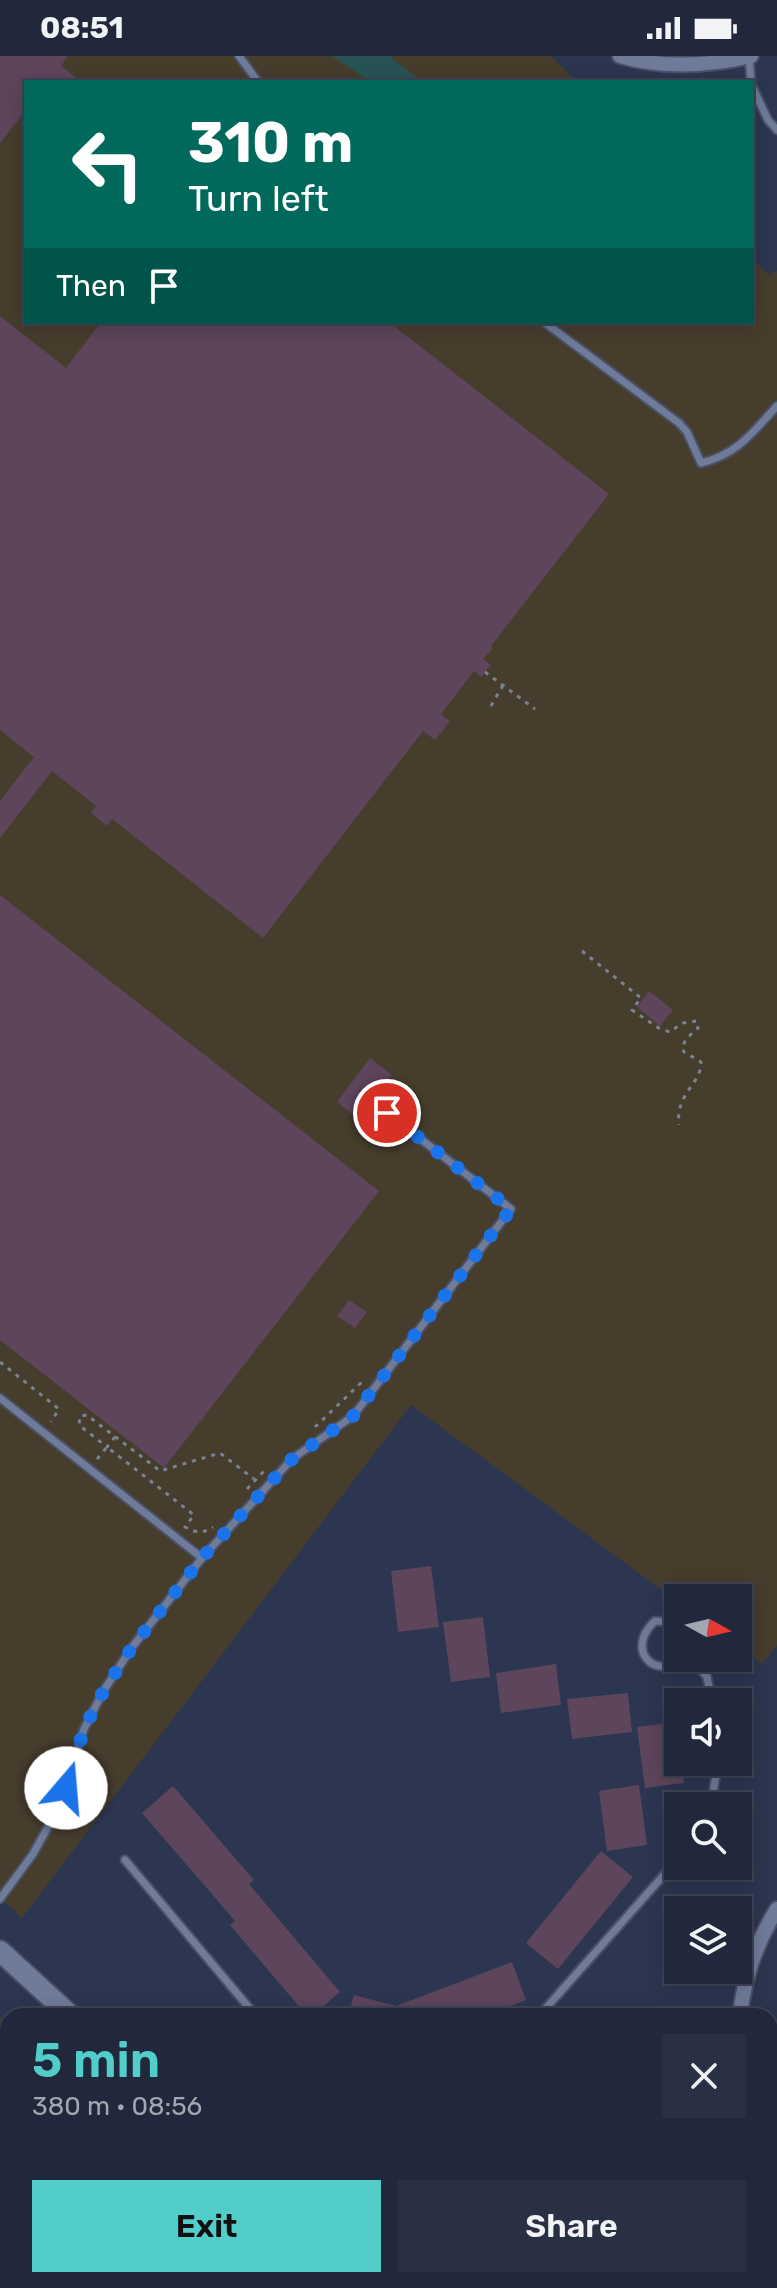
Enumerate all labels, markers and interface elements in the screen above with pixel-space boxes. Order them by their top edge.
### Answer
text: 08:51 [40,10,124,46]
text: 310 m [188,110,353,176]
icon: left [56,112,160,216]
text: Turn left [188,177,329,220]
icon: arrive [142,264,186,308]
text: Then [56,268,126,304]
pin [353,1079,421,1147]
icon: arrive [365,1091,409,1135]
north arrow [664,1584,752,1672]
map controls [664,1584,752,1984]
button: sound [664,1688,752,1776]
position arrow [24,1746,108,1830]
button: search [664,1792,752,1880]
button: layers [664,1896,752,1984]
text: 5 min [32,2032,160,2089]
button: close [662,2034,746,2118]
text: 380 m · 08:56 [32,2091,202,2122]
button: Exit [32,2180,381,2272]
button: Share [397,2180,746,2272]

